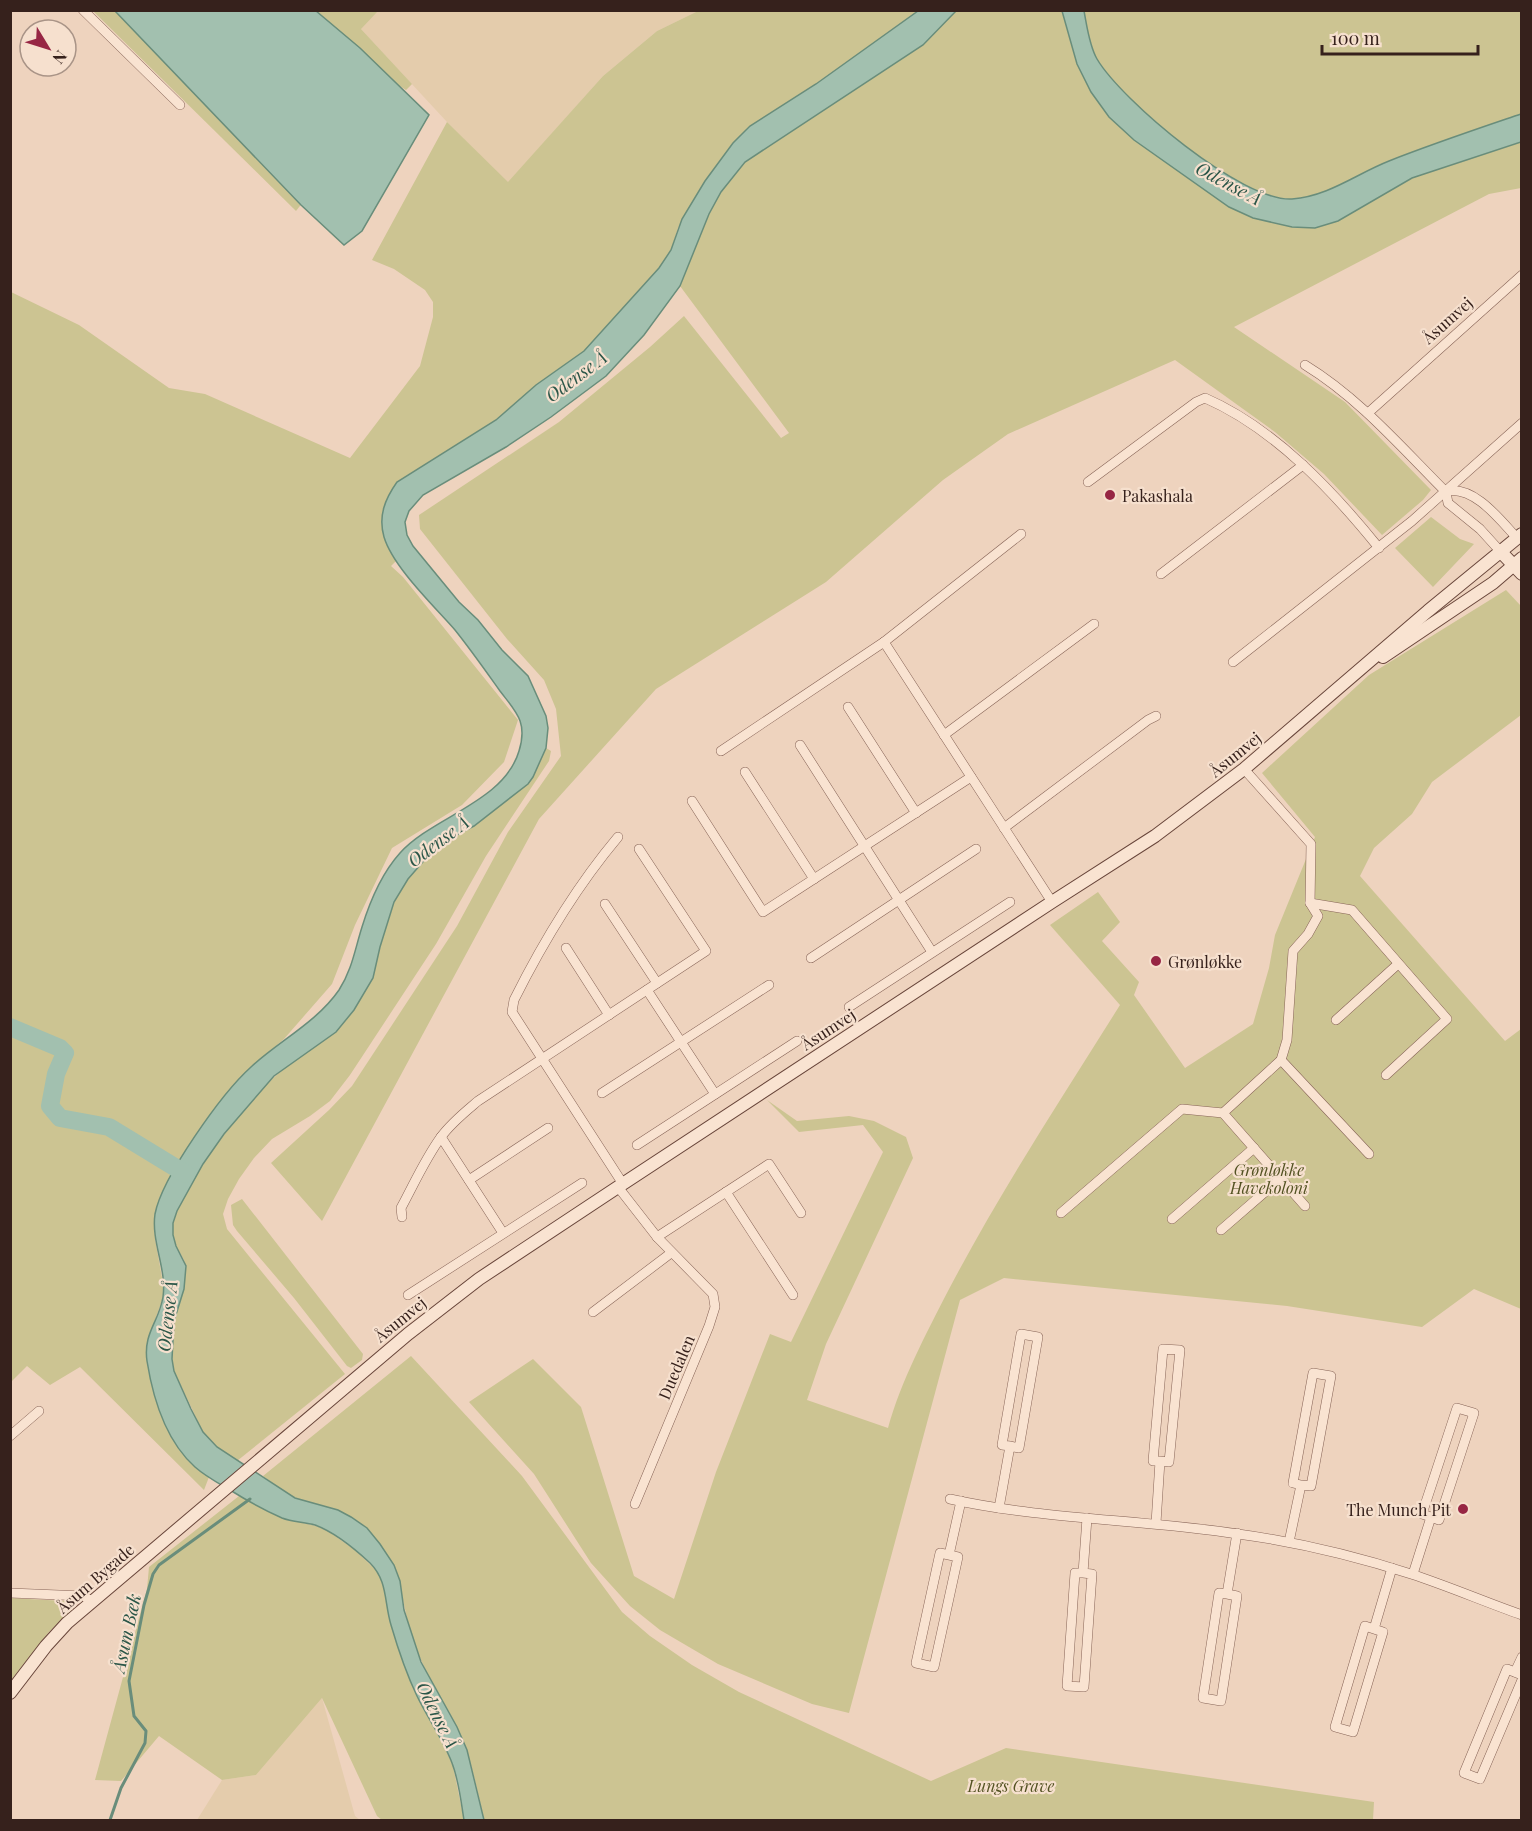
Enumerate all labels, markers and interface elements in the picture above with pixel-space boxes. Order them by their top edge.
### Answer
north arrow [18,18,78,78]
scale bar [1322,18,1478,56]
text: 100 m [1331,26,1380,50]
text: N [48,47,72,69]
water label: Odense Å [1192,156,1266,210]
street label: Åsumvej [1417,292,1477,349]
water label: Odense Å [540,345,612,407]
place label: Pakashala [1122,485,1193,506]
marker: Pakashala [1103,488,1117,502]
street label: Åsumvej [1204,727,1265,782]
water label: Odense Å [402,810,474,872]
place label: Grønløkke [1168,951,1242,972]
marker: Grønløkke [1149,954,1163,968]
street label: Åsumvej [796,1004,859,1055]
park label: Grønløkke Havekoloni [1229,1159,1309,1198]
water label: Odense Å [151,1279,183,1353]
street label: Åsumvej [369,1292,430,1347]
street label: Duedalen [653,1331,699,1403]
place label: The Munch Pit [1346,1499,1451,1520]
marker: The Munch Pit [1456,1502,1470,1516]
street label: Åsum Bygade [51,1539,138,1618]
water label: Åsum Bæk [106,1591,146,1677]
water label: Odense Å [412,1678,464,1752]
park label: Lungs Grave [967,1775,1054,1796]

